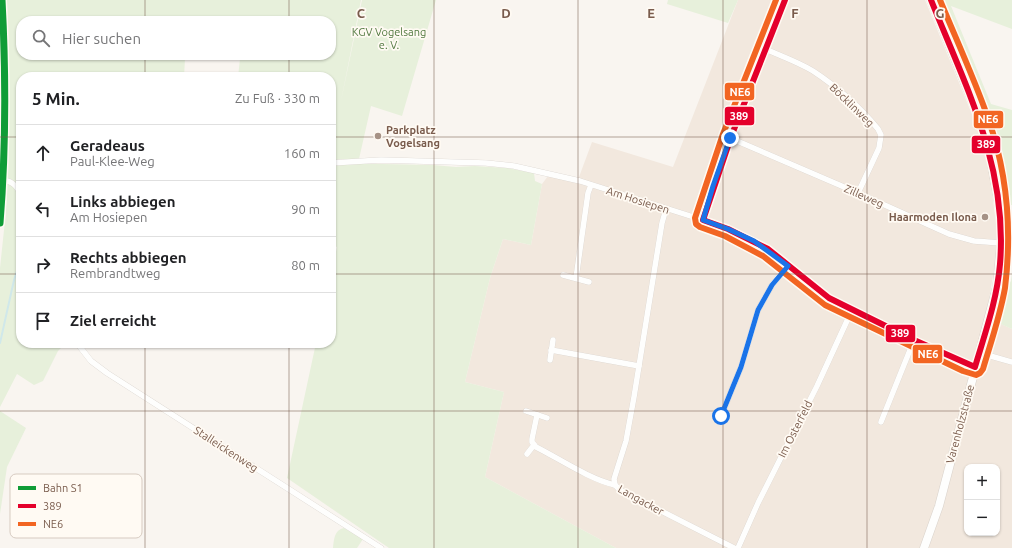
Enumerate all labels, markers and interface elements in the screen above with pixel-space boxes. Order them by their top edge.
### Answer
text: C [357,6,366,20]
text: D [501,6,511,20]
text: E [647,6,655,20]
text: F [791,6,799,20]
text: G [936,6,945,20]
search box [16,16,336,60]
park label: KGV Vogelsang e. V. [352,26,426,51]
icon: search [30,27,52,49]
text: Hier suchen [62,30,141,47]
street label: Böcklinweg [827,81,877,129]
line badge: NE6 [724,82,755,101]
text: NE6 [730,86,750,98]
text: 5 Min. [32,89,80,108]
text: Zu Fuß · 330 m [235,91,320,105]
line badge: 389 [724,106,755,126]
text: 389 [730,110,748,122]
line badge: NE6 [973,110,1004,129]
text: NE6 [978,113,998,125]
place label: Parkplatz Vogelsang [386,124,440,149]
route end [721,129,739,147]
marker: Parkplatz Vogelsang [373,131,383,141]
line badge: 389 [971,135,1001,154]
text: Geradeaus [70,137,145,154]
text: 389 [977,138,995,150]
icon: ahead [32,142,54,164]
text: 160 m [284,146,320,160]
text: Paul-Klee-Weg [70,154,155,168]
street label: Zilleweg [842,182,886,210]
street label: Am Hosiepen [605,184,671,216]
text: Links abbiegen [70,193,175,210]
icon: left [32,198,54,220]
text: 90 m [291,202,320,216]
text: Am Hosiepen [70,210,148,224]
place label: Haarmoden Ilona [889,211,977,223]
marker: Haarmoden Ilona [980,212,990,222]
text: Rechts abbiegen [70,249,187,266]
icon: right [32,254,54,276]
text: 80 m [291,258,320,272]
text: Rembrandtweg [70,266,161,280]
icon: arrive [32,310,54,332]
text: Ziel erreicht [70,312,156,329]
line badge: 389 [885,324,916,343]
text: 389 [891,327,909,339]
line badge: NE6 [912,344,943,364]
text: NE6 [918,348,938,360]
street label: Varenholzstraße [944,383,976,465]
street label: Im Osterfeld [776,399,814,459]
route start [712,407,730,425]
street label: Stalleickenweg [192,424,260,474]
map controls [964,464,1000,536]
button: + [964,464,1000,500]
legend [10,474,142,538]
text: Bahn S1 [43,482,83,494]
street label: Langacker [616,483,667,518]
text: 389 [43,500,62,512]
button: − [964,500,1000,536]
text: NE6 [43,518,63,530]

